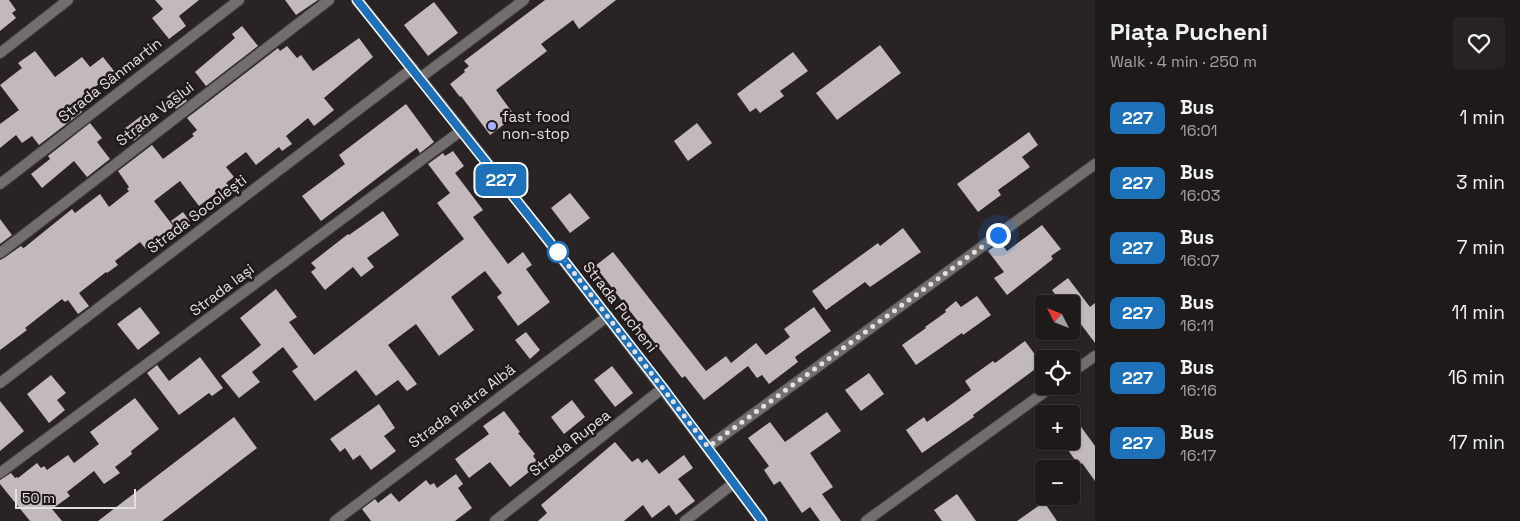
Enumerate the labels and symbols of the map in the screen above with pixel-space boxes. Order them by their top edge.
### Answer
street label: Strada Sânmartin [54,33,165,126]
street label: Strada Vaslui [112,77,197,150]
place label: fast food non-stop [502,107,570,143]
marker: fast food non-stop [486,120,498,132]
line badge: 227 [472,164,530,196]
street label: Strada Socolești [143,170,250,257]
your location [986,223,1011,248]
unlabelled marker [547,241,569,263]
street label: Strada Pucheni [579,257,662,356]
street label: Strada Iași [186,259,258,320]
north arrow [1035,295,1080,340]
street label: Strada Piatra Albă [405,359,519,452]
street label: Strada Rupea [525,405,614,480]
scale bar [15,486,136,509]

